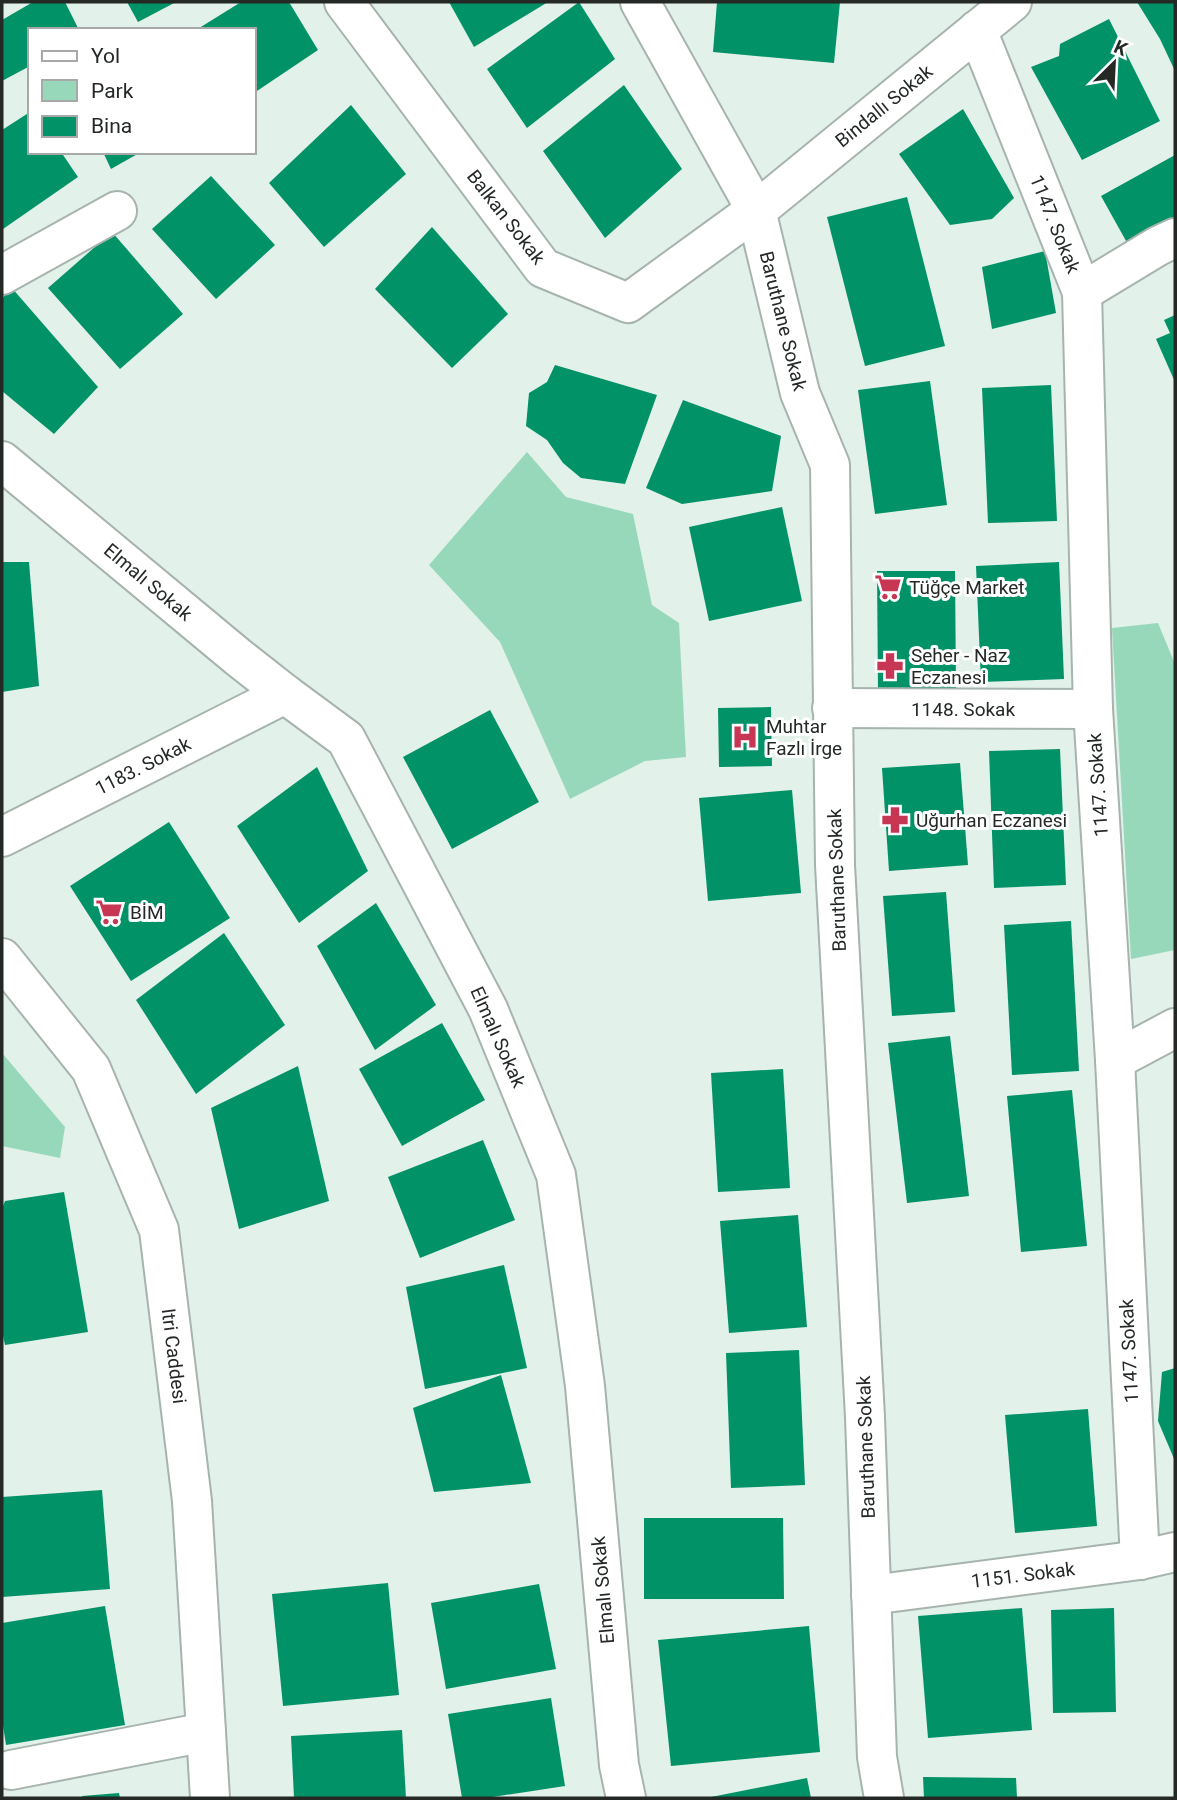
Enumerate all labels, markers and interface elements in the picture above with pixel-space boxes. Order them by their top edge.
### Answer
legend [28,28,256,154]
north arrow [1079,28,1149,98]
text: K [1111,35,1132,61]
text: Yol [91,44,120,68]
street label: Bindallı Sokak [831,60,938,152]
text: Park [91,79,134,103]
text: Bina [91,114,132,138]
street label: Balkan Sokak [462,165,550,269]
street label: 1147. Sokak [1025,171,1085,277]
street label: Baruthane Sokak [755,249,812,394]
street label: Elmalı Sokak [99,538,197,626]
supermarket icon: Tüğçe Market [873,572,903,602]
place label: Tüğçe Market [909,576,1024,599]
place label: Seher - Naz Eczanesi [911,644,1007,689]
pharmacy icon: Seher - Naz Eczanesi [875,651,905,681]
street label: 1148. Sokak [911,698,1015,721]
place label: Muhtar Fazlı İrge [766,715,842,760]
hospital icon: Muhtar Fazlı İrge [730,722,760,752]
street label: 1183. Sokak [91,732,195,800]
street label: 1147. Sokak [1083,732,1113,838]
pharmacy icon: Uğurhan Eczanesi [880,805,910,835]
street label: Baruthane Sokak [823,808,851,952]
place label: Uğurhan Eczanesi [916,809,1067,832]
supermarket icon: BİM [94,897,124,927]
place label: BİM [130,901,164,924]
street label: Elmalı Sokak [465,983,531,1091]
street label: 1147. Sokak [1115,1298,1143,1404]
street label: Itri Caddesi [157,1307,191,1405]
street label: Baruthane Sokak [852,1375,880,1519]
street label: Elmalı Sokak [587,1535,619,1645]
street label: 1151. Sokak [970,1557,1076,1593]

